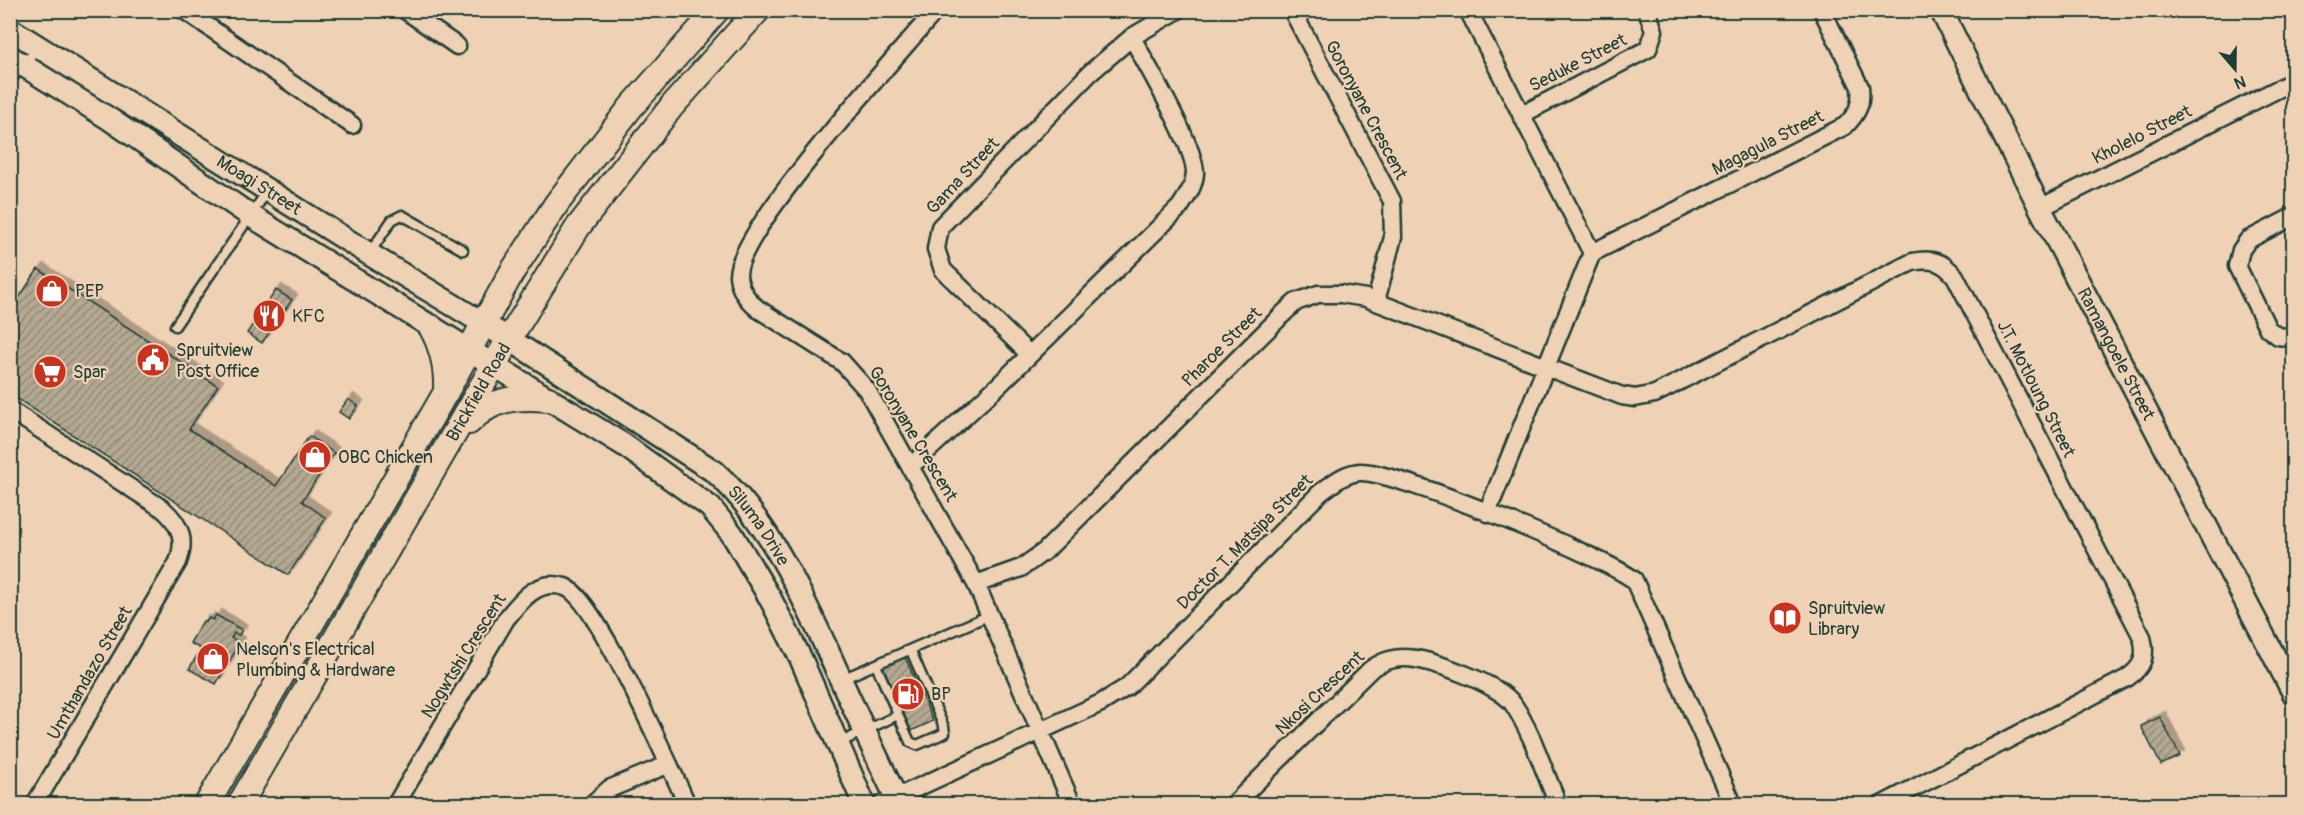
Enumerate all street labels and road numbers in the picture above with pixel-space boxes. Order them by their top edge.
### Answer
street label: Seduke Street [1525,28,1631,97]
street label: Goronyane Crescent [1320,36,1413,184]
street label: Kholelo Street [2088,100,2196,170]
street label: Magagula Street [1708,105,1828,181]
street label: Gama Street [921,132,1005,219]
street label: Moagi Street [212,150,307,221]
street label: Ramangoele Street [2072,284,2161,425]
street label: Pharoe Street [1177,302,1267,392]
street label: J.T. Motloung Street [1992,317,2081,462]
street label: Brickfield Road [441,338,516,445]
street label: Goronyane Crescent [863,362,963,507]
street label: Doctor T. Matsipa Street [1172,469,1318,615]
street label: Siluma Drive [723,480,795,570]
street label: Nogwtshi Crescent [416,589,512,723]
street label: Umthandazo Street [42,601,138,744]
street label: Nkosi Crescent [1271,645,1370,740]

